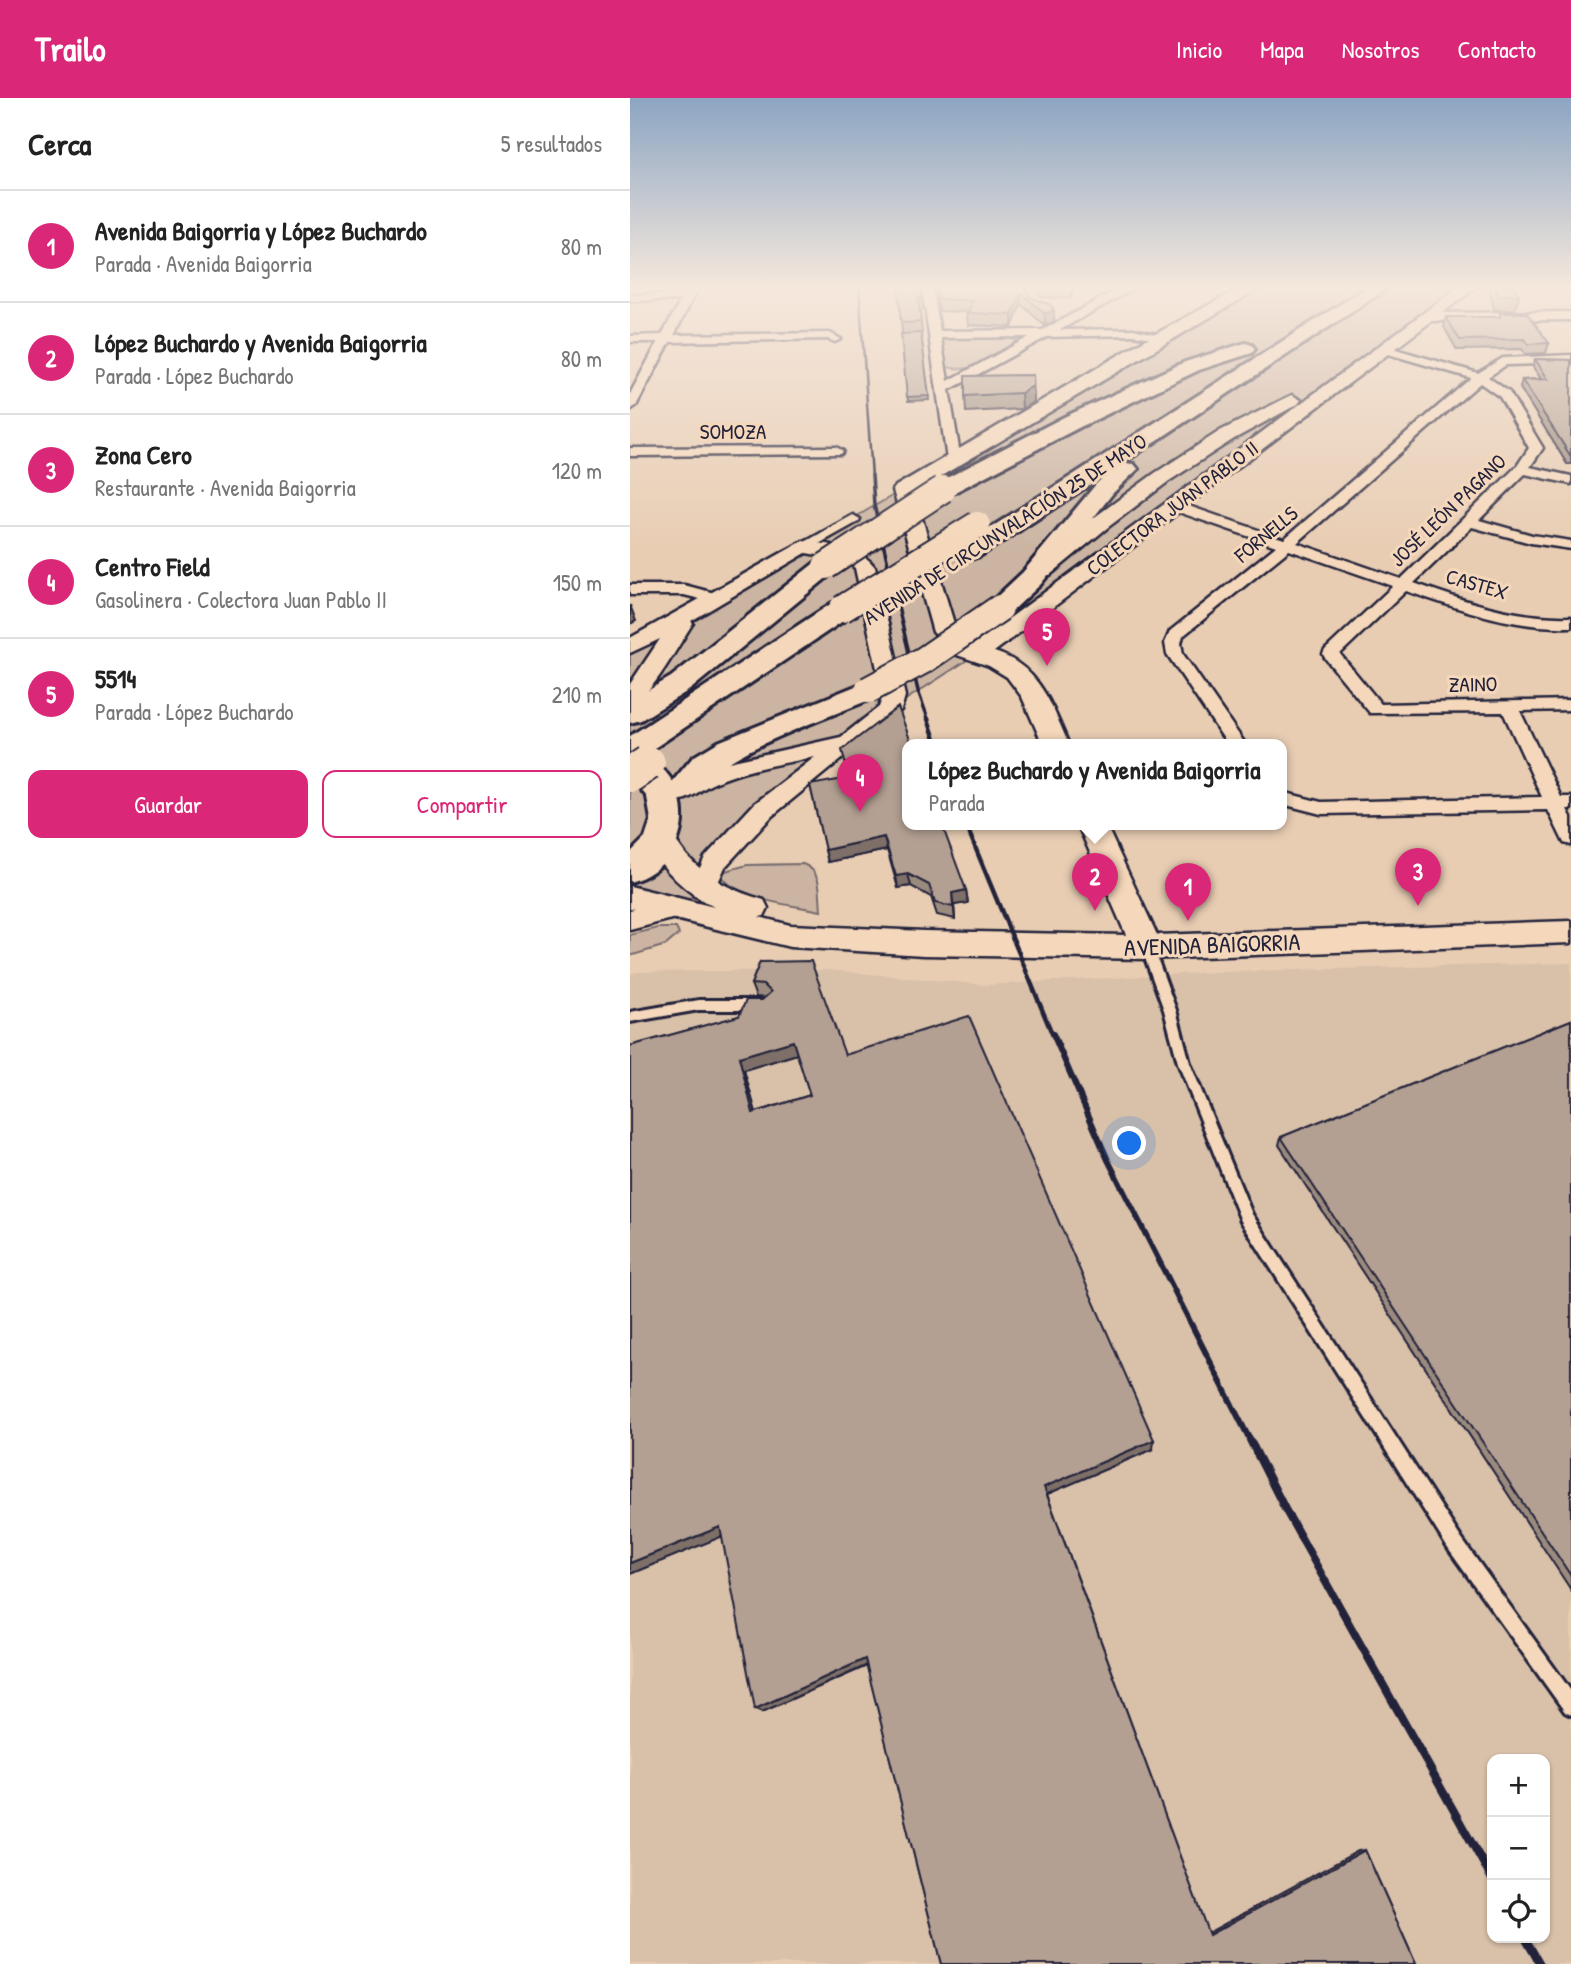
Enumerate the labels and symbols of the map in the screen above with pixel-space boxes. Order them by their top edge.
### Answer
street label: SOMOZA [700,417,766,446]
street label: AVENIDA DE CIRCUNVALACIÓN 25 DE MAYO [859,428,1151,630]
street label: COLECTORA JUAN PABLO II [1080,434,1264,582]
street label: JOSÉ LEÓN PAGANO [1383,447,1513,573]
street label: FORNELLS [1227,499,1304,570]
street label: CASTEX [1443,561,1512,607]
pin: 5 [1024,608,1070,666]
street label: ZAINO [1448,669,1498,699]
pin: 4 [837,754,883,812]
pin: 3 [1395,848,1441,906]
pin: 2 [1072,853,1118,911]
pin: 1 [1165,863,1211,921]
street label: AVENIDA BAIGORRIA [1123,925,1301,963]
your location [1112,1126,1146,1160]

